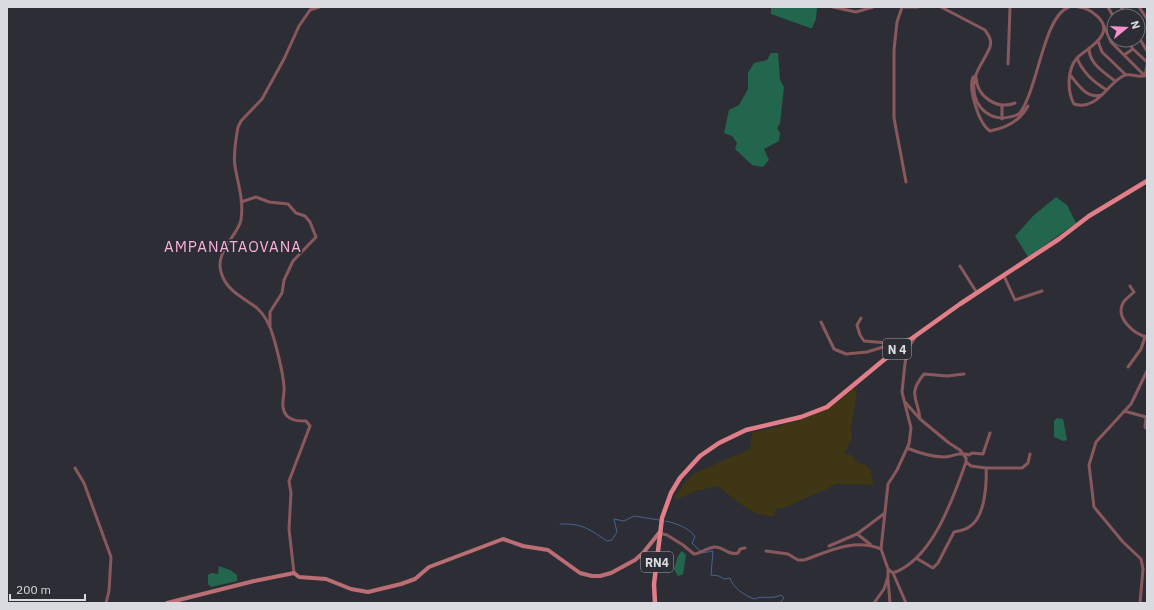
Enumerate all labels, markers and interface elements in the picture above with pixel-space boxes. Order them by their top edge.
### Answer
north arrow [1106,8,1146,48]
text: N [1128,19,1143,31]
district label: AMPANATAOVANA [164,237,302,256]
road number: N 4 [883,339,911,359]
road number: RN4 [641,552,673,572]
scale bar [10,576,85,602]
text: 200 m [16,582,51,597]

